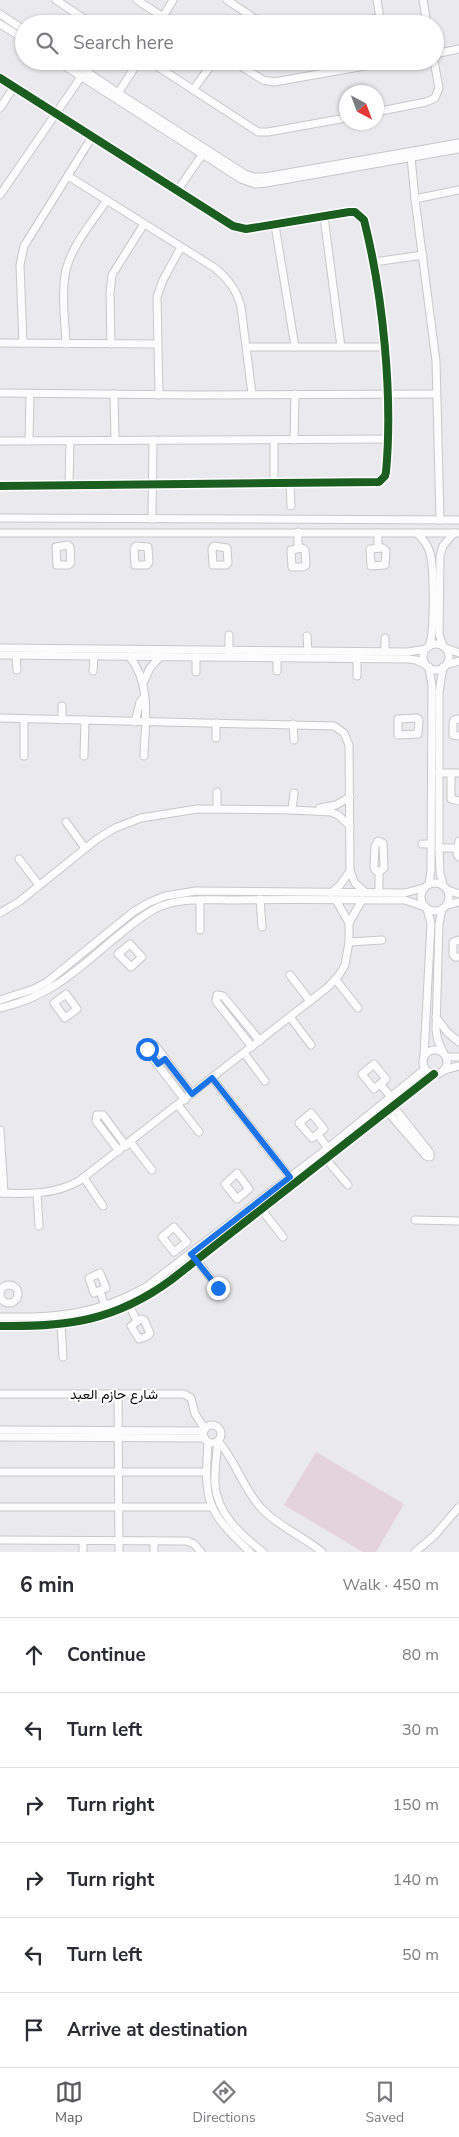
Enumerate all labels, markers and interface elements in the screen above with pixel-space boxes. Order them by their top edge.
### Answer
search box [15,15,444,70]
icon: search [33,29,61,57]
text: Search here [73,30,174,56]
north arrow [339,85,384,130]
route start [136,1038,159,1061]
route end [207,1277,230,1300]
street label: شارع حازم العبد [70,1385,158,1405]
text: 6 min [20,1571,74,1599]
text: Walk · 450 m [343,1574,439,1596]
icon: ahead [20,1641,48,1669]
text: Continue [67,1642,146,1668]
text: 80 m [402,1644,439,1666]
icon: left [20,1716,48,1744]
text: Turn left [67,1717,142,1743]
text: 30 m [402,1719,439,1741]
icon: right [20,1791,48,1819]
text: Turn right [67,1792,154,1818]
text: 150 m [392,1794,439,1816]
icon: right [20,1866,48,1894]
text: Turn right [67,1867,154,1893]
text: 140 m [392,1869,439,1891]
icon: left [20,1941,48,1969]
text: Turn left [67,1942,142,1968]
text: 50 m [402,1944,439,1966]
icon: arrive [20,2016,48,2044]
text: Arrive at destination [67,2017,248,2043]
tab: Map [55,2078,83,2127]
tab: Directions [193,2078,256,2127]
tab: Saved [365,2078,404,2127]

